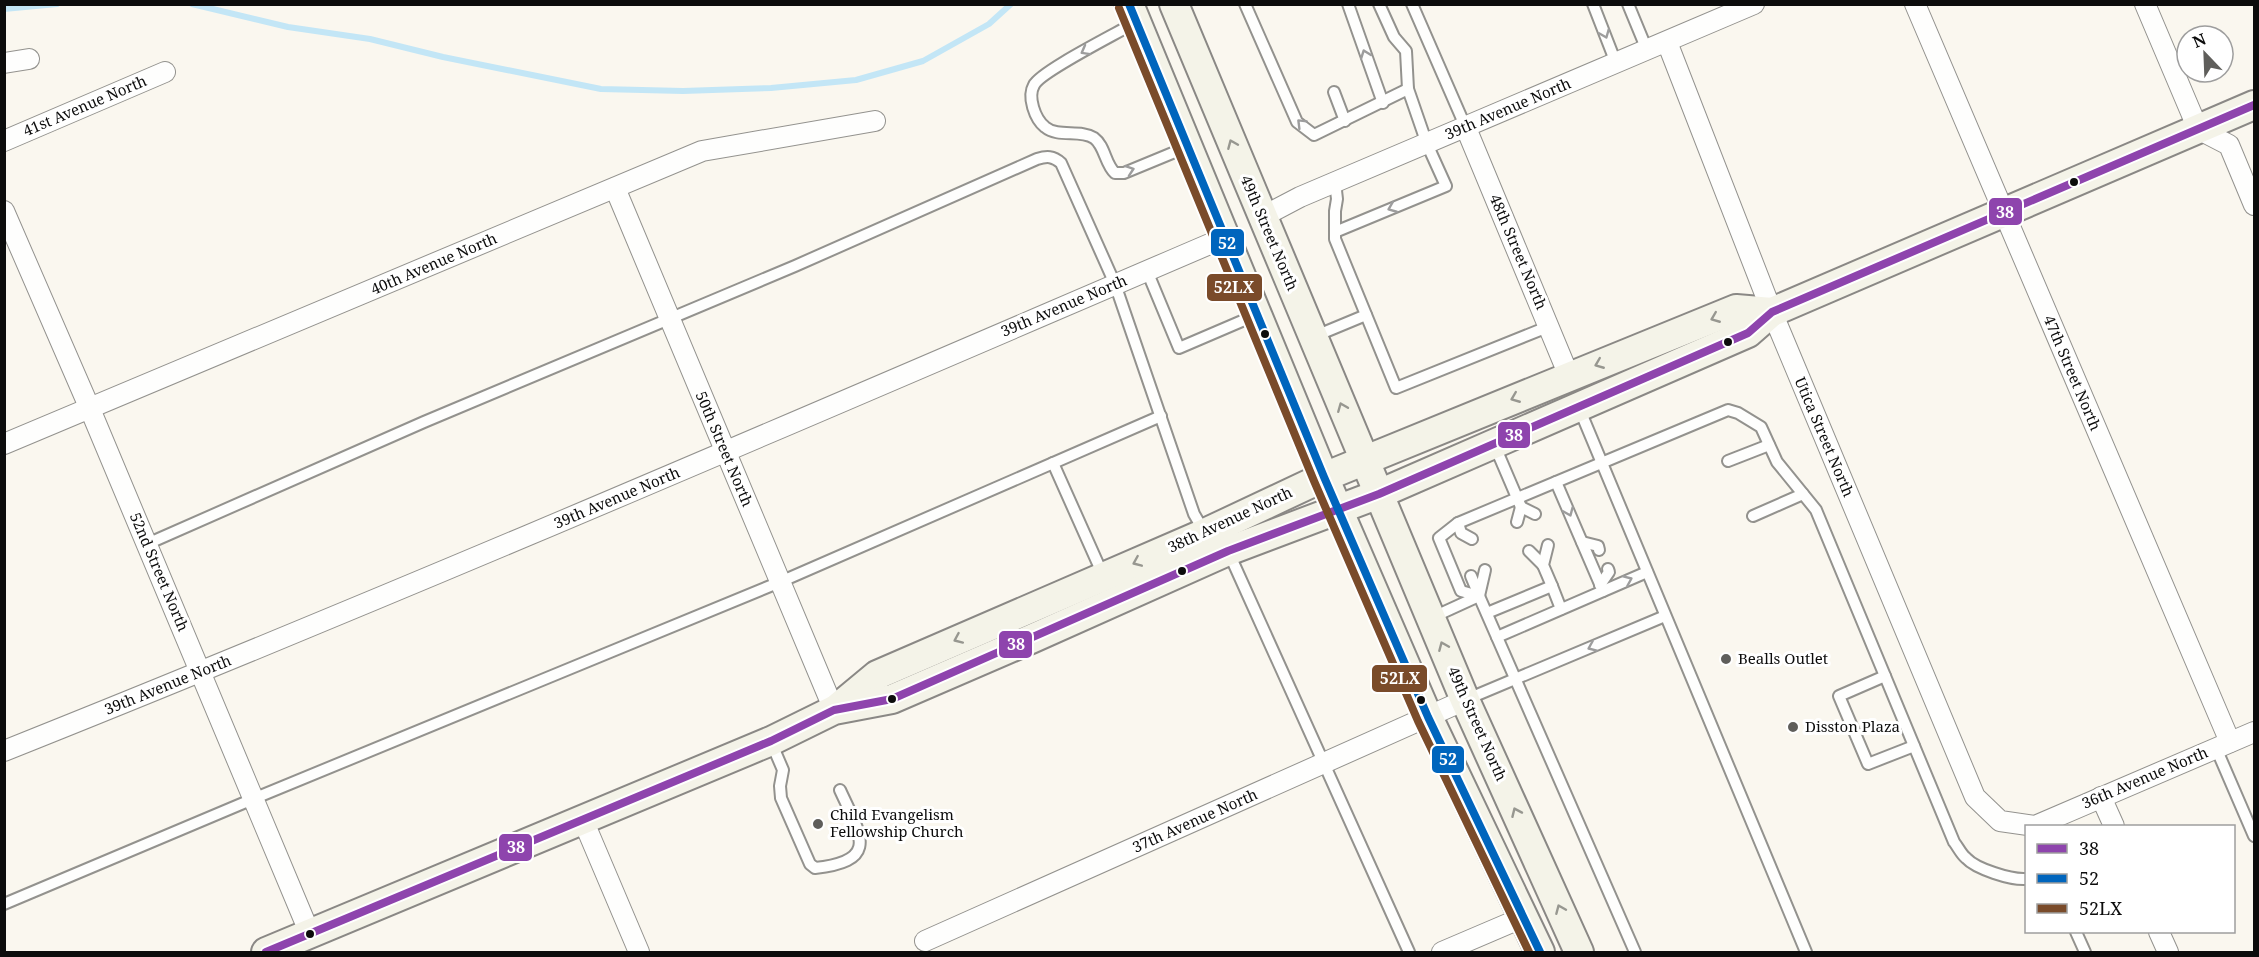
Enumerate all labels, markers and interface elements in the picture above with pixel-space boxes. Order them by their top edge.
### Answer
north arrow [2175,24,2235,84]
text: N [2189,27,2210,53]
one-way arrow [1597,28,1610,39]
one-way arrow [1081,44,1091,55]
one-way arrow [1360,49,1373,59]
street label: 41st Avenue North [20,70,150,140]
street label: 39th Avenue North [1442,72,1574,144]
one-way arrow [1298,120,1309,131]
one-way arrow [1227,139,1239,150]
one-way arrow [1124,165,1135,177]
street label: 49th Street North [1237,172,1303,294]
unlabelled marker [2068,176,2080,188]
street label: 48th Street North [1486,191,1552,313]
line badge: 38 [1988,197,2023,226]
one-way arrow [1387,201,1398,213]
text: 38 [1996,201,2014,223]
street label: 40th Avenue North [368,227,500,299]
line badge: 52 [1210,228,1245,257]
text: 52 [1218,232,1236,254]
street label: 39th Avenue North [998,269,1130,341]
line badge: 52LX [1206,273,1263,302]
text: 52LX [1214,276,1254,298]
one-way arrow [1710,310,1721,323]
street label: 47th Street North [2040,312,2106,434]
unlabelled marker [1259,328,1271,340]
unlabelled marker [1722,336,1734,348]
one-way arrow [1595,357,1606,369]
street label: Utica Street North [1791,374,1859,500]
street label: 50th Street North [692,388,758,510]
one-way arrow [1510,391,1521,403]
one-way arrow [1337,403,1349,414]
line badge: 38 [1497,421,1531,449]
text: 38 [1505,424,1523,446]
street label: 39th Avenue North [551,461,683,533]
street label: 38th Avenue North [1164,481,1295,557]
one-way arrow [1562,506,1574,517]
street label: 52nd Street North [126,509,194,635]
one-way arrow [1132,555,1143,567]
unlabelled marker [1176,565,1188,577]
one-way arrow [1622,576,1633,588]
line badge: 38 [998,630,1033,659]
one-way arrow [953,632,964,644]
text: 38 [1007,633,1025,655]
one-way arrow [1588,640,1599,652]
one-way arrow [1438,642,1450,653]
place label: Bealls Outlet [1738,648,1828,668]
street label: 39th Avenue North [101,649,234,719]
marker: Bealls Outlet [1719,652,1733,666]
street label: 49th Street North [1444,663,1512,784]
line badge: 52LX [1371,664,1428,693]
text: 52LX [1380,667,1420,689]
unlabelled marker [886,693,898,705]
unlabelled marker [1415,694,1427,706]
place label: Disston Plaza [1805,716,1900,736]
marker: Disston Plaza [1786,720,1800,734]
street label: 36th Avenue North [2079,741,2211,813]
line badge: 52 [1431,745,1465,774]
text: 52 [1439,748,1457,770]
street label: 37th Avenue North [1129,783,1261,857]
place label: Child Evangelism Fellowship Church [830,804,964,841]
one-way arrow [1511,808,1523,819]
marker: Child Evangelism Fellowship Church [811,817,825,831]
legend [2025,825,2235,933]
line badge: 38 [498,833,533,862]
text: 38 [507,836,525,858]
text: 38 [2079,836,2099,860]
text: 52 [2079,866,2099,890]
text: 52LX [2079,896,2122,920]
one-way arrow [1555,904,1567,915]
unlabelled marker [304,928,316,940]

